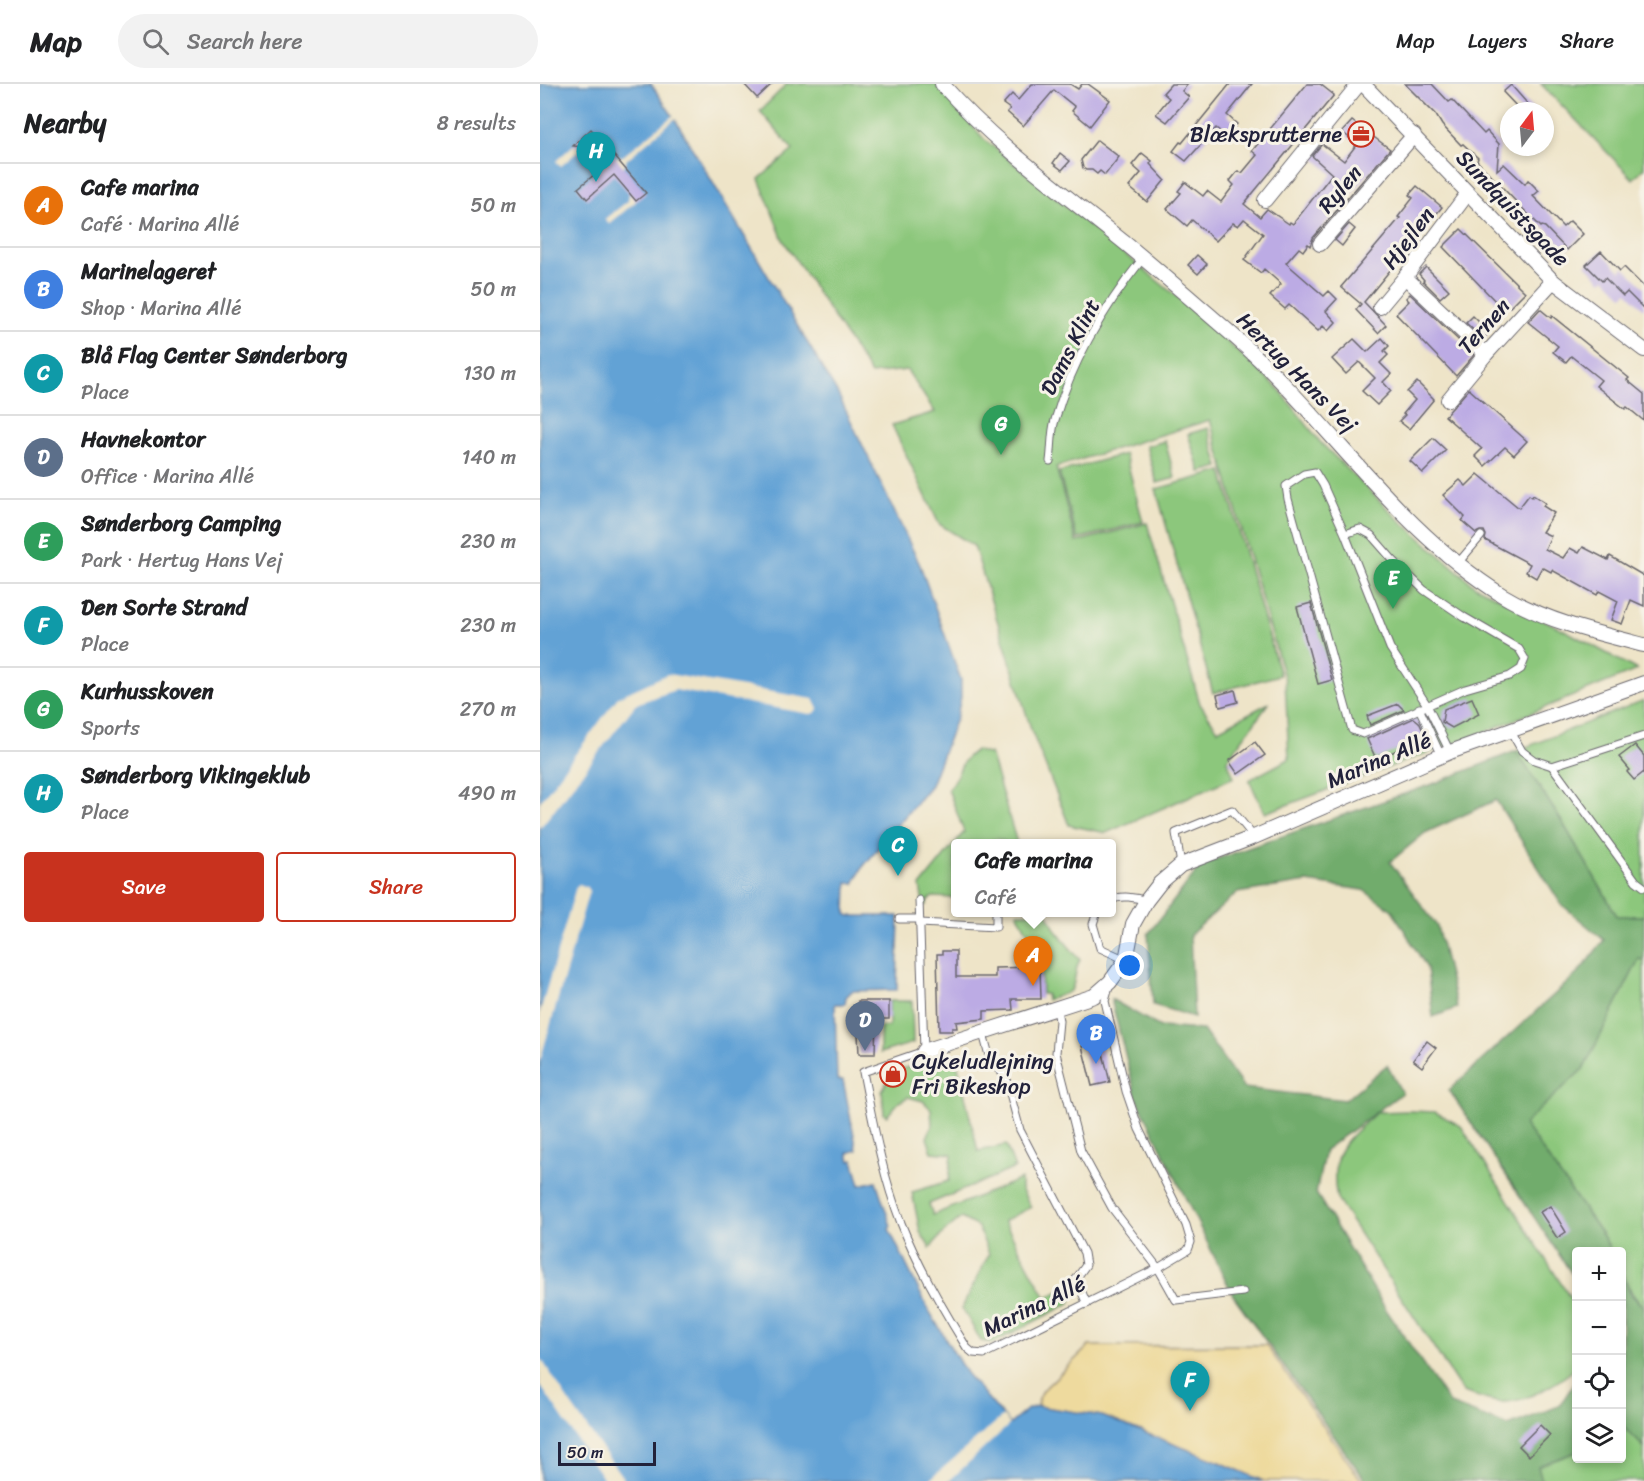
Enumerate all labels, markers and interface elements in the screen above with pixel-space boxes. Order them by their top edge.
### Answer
search box [118,14,538,68]
text: Map [30,17,82,66]
text: Search here [187,22,303,61]
text: Map [1396,22,1435,60]
text: Layers [1468,22,1527,60]
text: Share [1560,22,1614,60]
icon: search [139,25,172,58]
text: Nearby [24,100,106,146]
north arrow [1500,102,1554,156]
text: 8 results [437,106,516,141]
place label: Blæksprutterne [1190,115,1342,154]
office icon: Blæksprutterne [1346,119,1376,149]
pin: H [576,132,616,182]
street label: Sundquistsgade [1446,140,1580,276]
street label: Rylen [1308,156,1372,222]
text: Cafe marina [81,168,198,207]
text: A [37,188,50,223]
text: 50 m [471,188,516,223]
street label: Hjejlen [1371,198,1445,278]
text: Café · Marina Allé [81,207,239,242]
text: Marinelageret [81,252,216,291]
text: B [37,272,50,307]
text: 50 m [471,272,516,307]
street label: Ternen [1448,289,1521,363]
text: Shop · Marina Allé [81,291,241,326]
street label: Dams Klint [1029,291,1111,402]
street label: Hertug Hans Vej [1227,302,1368,443]
text: Blå Flag Center Sønderborg [81,336,348,375]
text: C [37,356,50,391]
text: 130 m [463,356,516,391]
text: Place [81,375,129,410]
pin: G [982,406,1020,455]
text: Havnekontor [81,420,205,459]
text: D [38,440,49,475]
text: 140 m [462,440,516,475]
text: Office · Marina Allé [81,459,254,494]
text: Sønderborg Camping [81,504,281,543]
text: E [38,524,49,559]
text: 230 m [460,524,516,559]
text: Park · Hertug Hans Vej [81,543,283,578]
pin: E [1374,560,1412,609]
text: Den Sorte Strand [81,588,247,627]
text: F [38,608,49,643]
text: 230 m [460,608,516,643]
text: Place [81,627,129,662]
text: Kurhusskoven [81,672,214,711]
text: G [37,692,50,727]
text: 270 m [460,692,516,727]
text: Sports [81,711,140,746]
street label: Marina Allé [1320,720,1438,800]
text: Sønderborg Vikingeklub [81,756,310,795]
text: H [36,776,51,811]
text: 490 m [458,776,516,811]
text: Place [81,795,129,830]
pin: C [878,826,918,876]
popup [951,839,1116,917]
text: Cafe marina [975,841,1092,880]
button: Save [24,852,264,922]
button: Share [276,852,516,922]
text: Café [975,880,1016,915]
pin: A [1014,936,1052,986]
your location [1115,951,1144,980]
pin: D [846,1002,884,1051]
pin: B [1076,1014,1116,1064]
place label: Cykeludlejning Fri Bikeshop [912,1042,1054,1106]
shop icon: Cykeludlejning Fri Bikeshop [878,1059,908,1089]
map controls [1572,1247,1626,1463]
button: + [1572,1247,1626,1301]
street label: Marina Allé [976,1264,1092,1348]
button: − [1572,1301,1626,1355]
button: locate [1572,1355,1626,1409]
pin: F [1170,1362,1210,1411]
button: layers [1572,1409,1626,1463]
text: 50 m [567,1438,603,1467]
scale bar [558,1439,656,1466]

